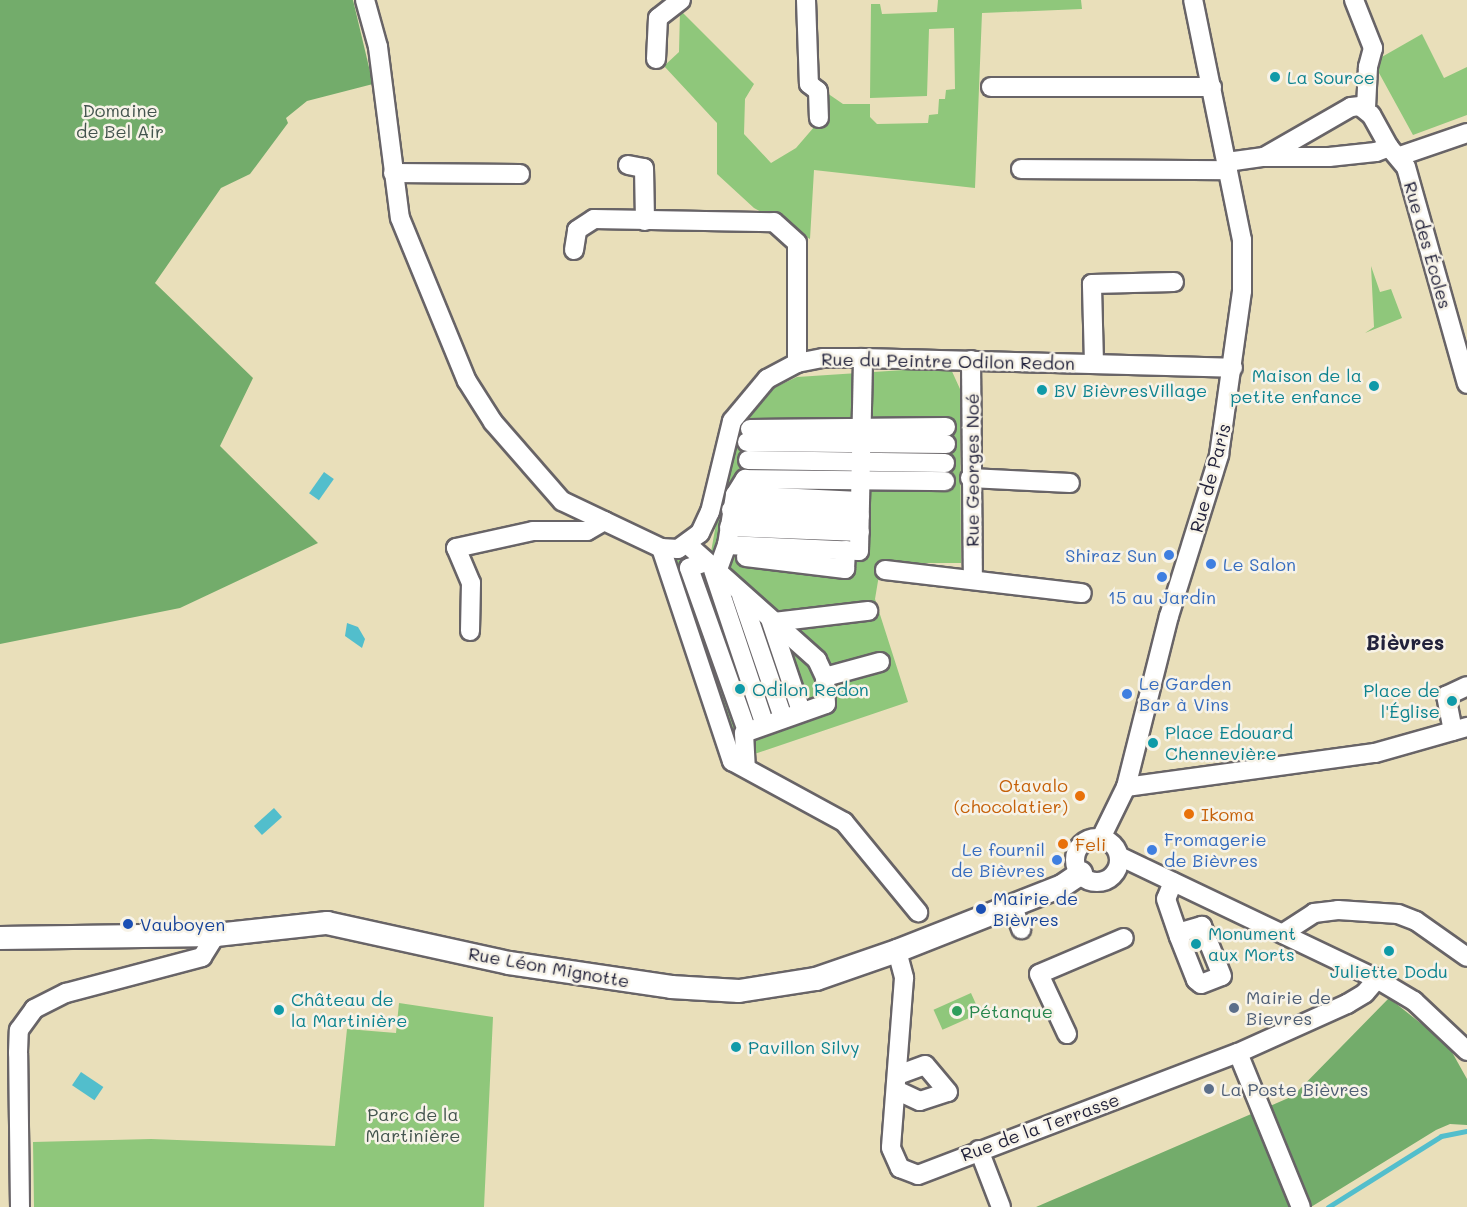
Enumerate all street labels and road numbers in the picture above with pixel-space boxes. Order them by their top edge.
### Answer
street label: Rue des Écoles [1400,179,1456,311]
street label: Rue du Peintre Odilon Redon [821,348,1075,374]
street label: Rue Georges Noé [961,393,983,547]
street label: Rue de Paris [1185,421,1235,535]
street label: Rue Léon Mignotte [467,942,631,992]
street label: Rue de la Terrasse [958,1088,1122,1166]

